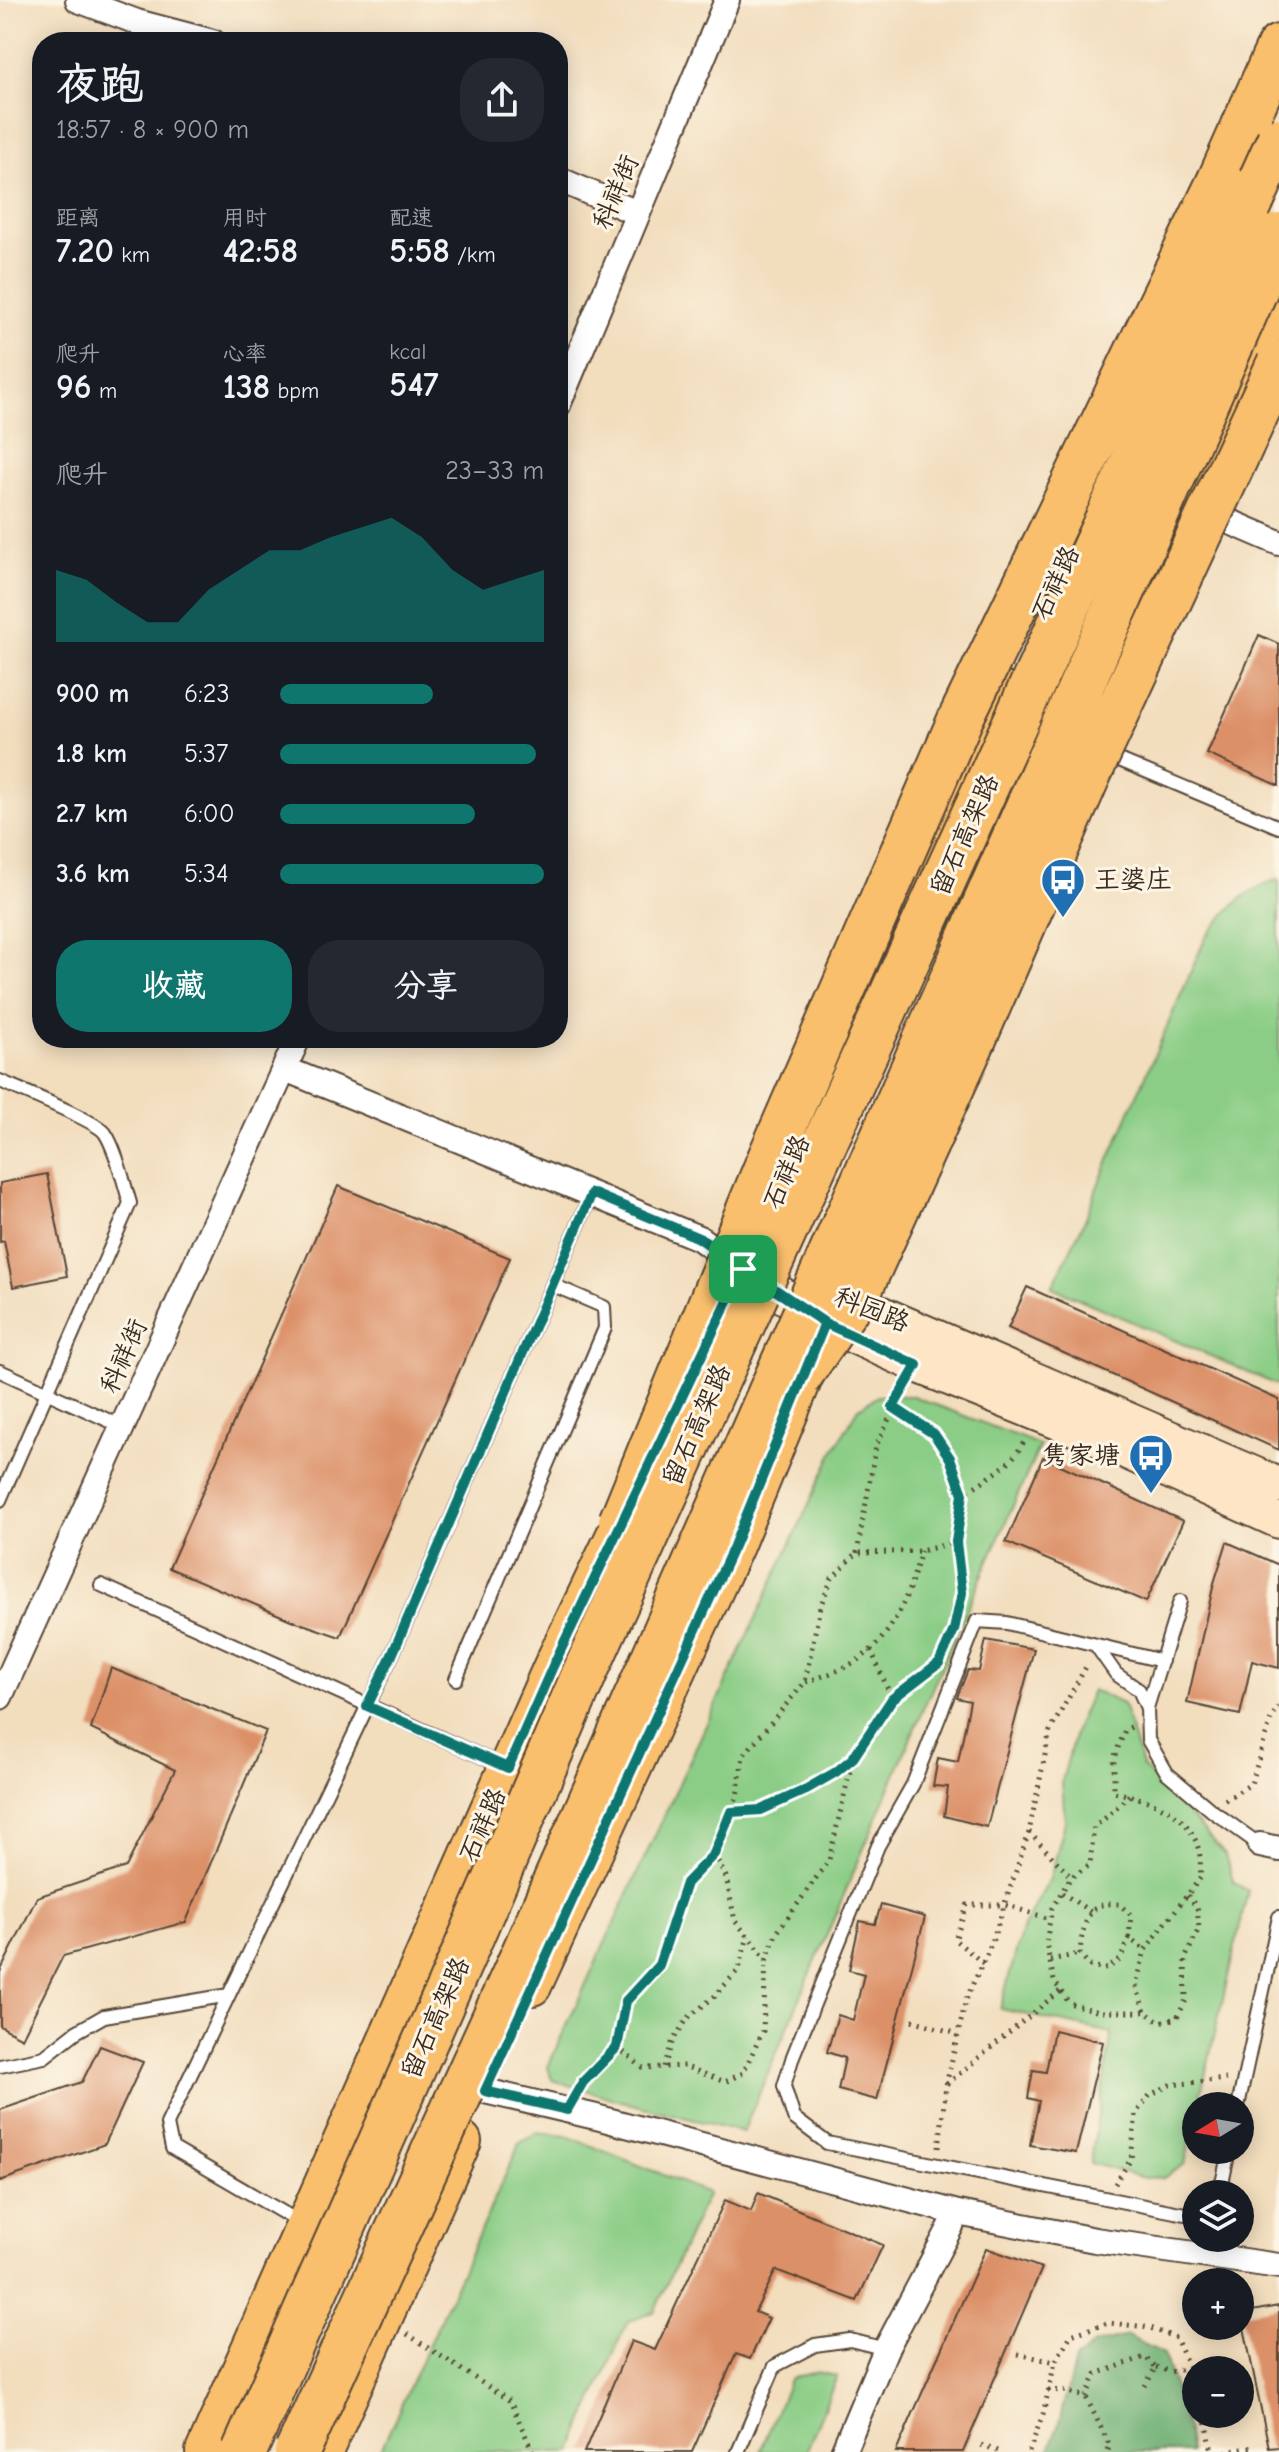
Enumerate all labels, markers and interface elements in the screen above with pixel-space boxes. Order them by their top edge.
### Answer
button: share [460,58,544,142]
text: 夜跑 [56,59,144,110]
text: 18:57 · 8 × 900 m [56,115,249,145]
street label: 科祥街 [587,150,645,234]
text: 距离 [56,205,100,231]
text: 用时 [223,205,267,231]
text: 配速 [389,205,433,231]
text: 7.20 [56,231,114,271]
text: 42:58 [223,231,298,271]
text: 5:58 [389,231,450,271]
text: km [114,242,150,268]
text: /km [450,242,496,268]
text: kcal [389,339,426,365]
text: 爬升 [56,341,100,367]
text: 心率 [223,341,267,367]
text: 547 [389,365,439,405]
text: 96 [56,367,92,407]
text: 138 [223,367,270,407]
text: m [92,378,117,404]
text: bpm [270,378,319,404]
text: 23–33 m [445,456,544,486]
text: 爬升 [56,460,108,490]
street label: 石祥路 [1026,541,1086,625]
text: 900 m [56,679,129,709]
text: 6:23 [184,679,230,709]
text: 1.8 km [56,739,127,769]
text: 5:37 [184,739,228,769]
street label: 留石高架路 [925,770,1005,900]
text: 2.7 km [56,799,128,829]
text: 6:00 [184,799,234,829]
bus stop icon: 王婆庄 [1039,856,1087,919]
text: 3.6 km [56,859,130,889]
text: 5:34 [184,859,229,889]
place label: 王婆庄 [1094,865,1172,895]
button: 收藏 [56,940,292,1032]
button: 分享 [308,940,544,1032]
street label: 石祥路 [757,1130,817,1214]
pin [709,1235,777,1303]
icon: arrive [721,1247,765,1291]
street label: 科园路 [830,1281,914,1339]
street label: 科祥街 [94,1314,154,1398]
street label: 留石高架路 [657,1360,737,1490]
bus stop icon: 隽家塘 [1127,1432,1175,1495]
place label: 隽家塘 [1042,1441,1120,1471]
street label: 石祥路 [453,1783,513,1867]
street label: 留石高架路 [396,1953,476,2083]
north arrow [1182,2092,1254,2164]
map controls [1182,2092,1254,2428]
button: layers [1182,2180,1254,2252]
button: + [1182,2268,1254,2340]
button: − [1182,2356,1254,2428]

